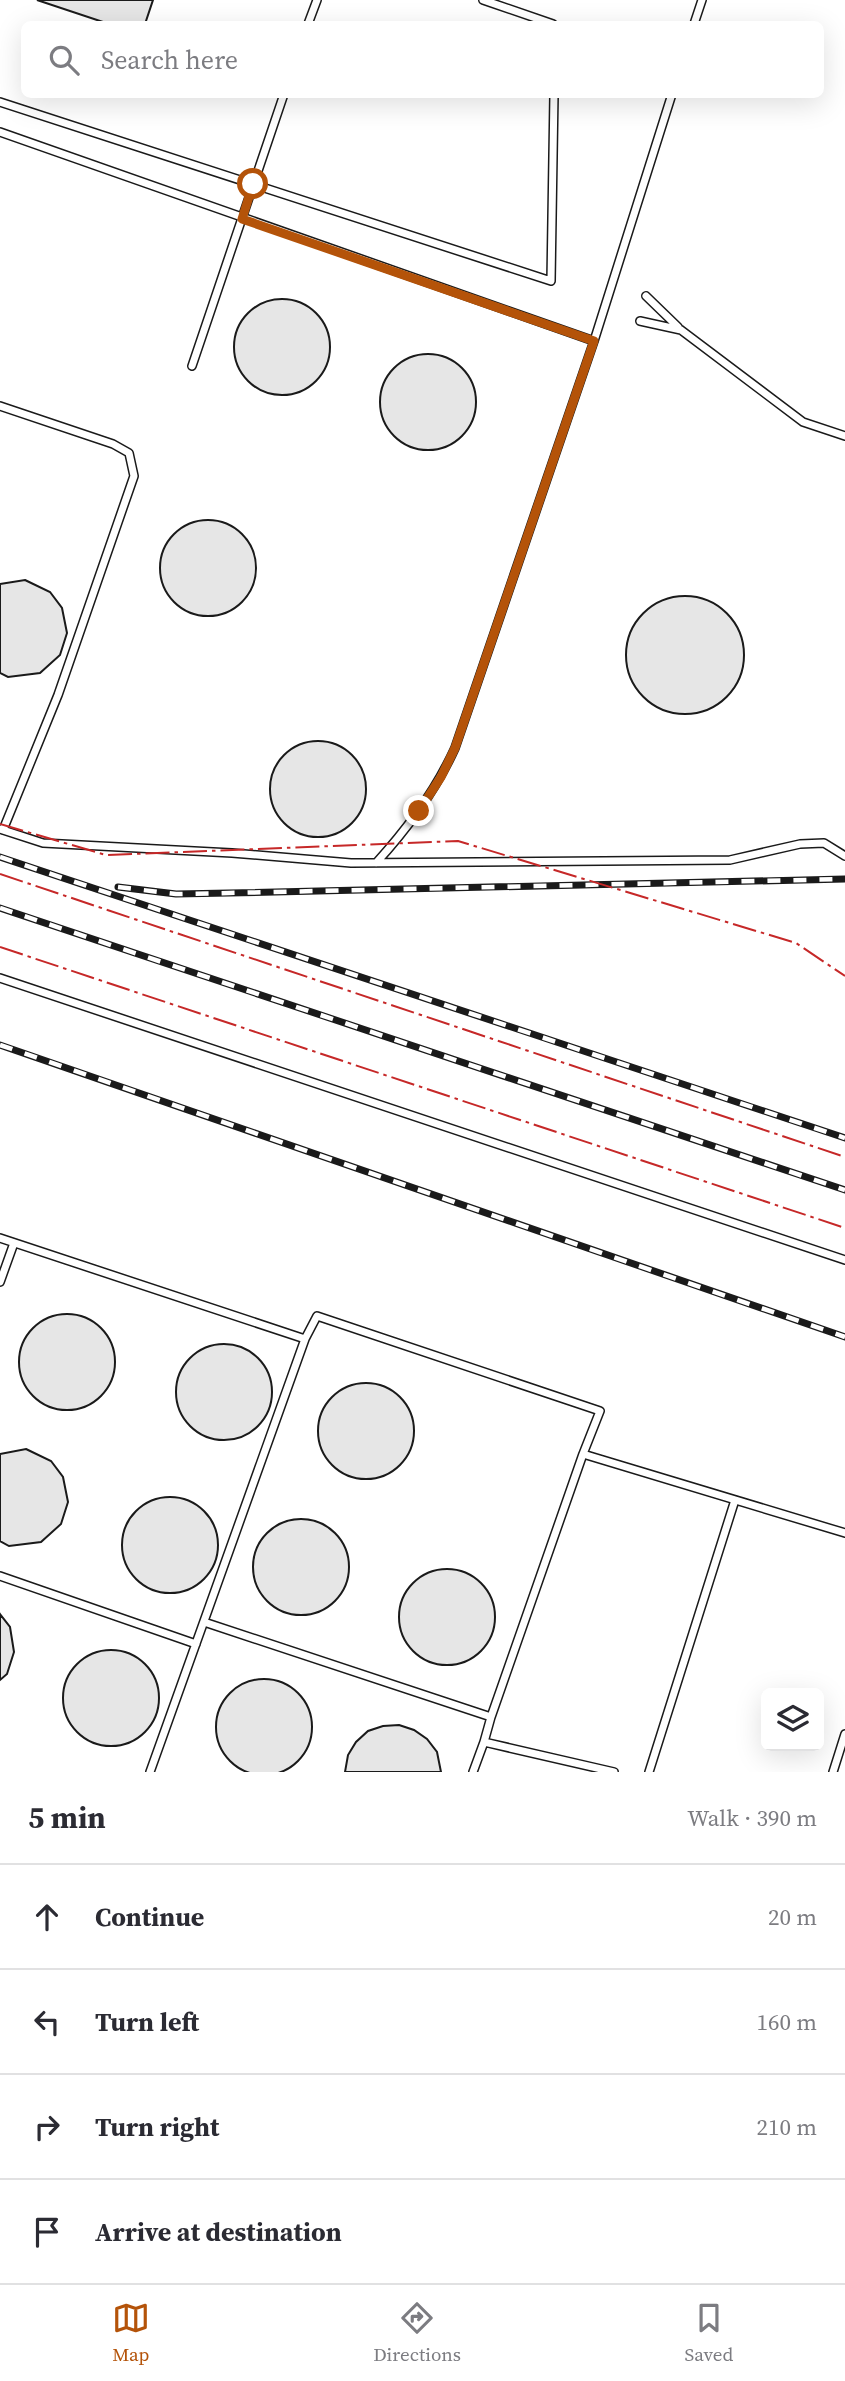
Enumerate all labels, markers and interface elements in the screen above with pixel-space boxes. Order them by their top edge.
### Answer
search box [21,21,824,98]
icon: search [45,41,83,79]
text: Search here [101,42,238,78]
route start [237,168,268,199]
route end [403,795,434,826]
map controls [761,1688,824,1751]
button: layers [761,1688,824,1751]
text: 5 min [28,1797,106,1838]
text: Walk · 390 m [687,1802,817,1834]
icon: ahead [28,1898,66,1936]
text: Continue [95,1899,204,1935]
text: 20 m [768,1901,817,1933]
icon: left [28,2003,66,2041]
text: Turn left [95,2004,199,2040]
text: 160 m [756,2006,817,2038]
icon: right [28,2108,66,2146]
text: Turn right [95,2109,219,2145]
text: 210 m [756,2111,817,2143]
icon: arrive [28,2213,66,2251]
text: Arrive at destination [95,2214,342,2250]
tab: Map [112,2299,150,2367]
tab: Directions [373,2299,461,2367]
tab: Saved [685,2299,733,2367]

